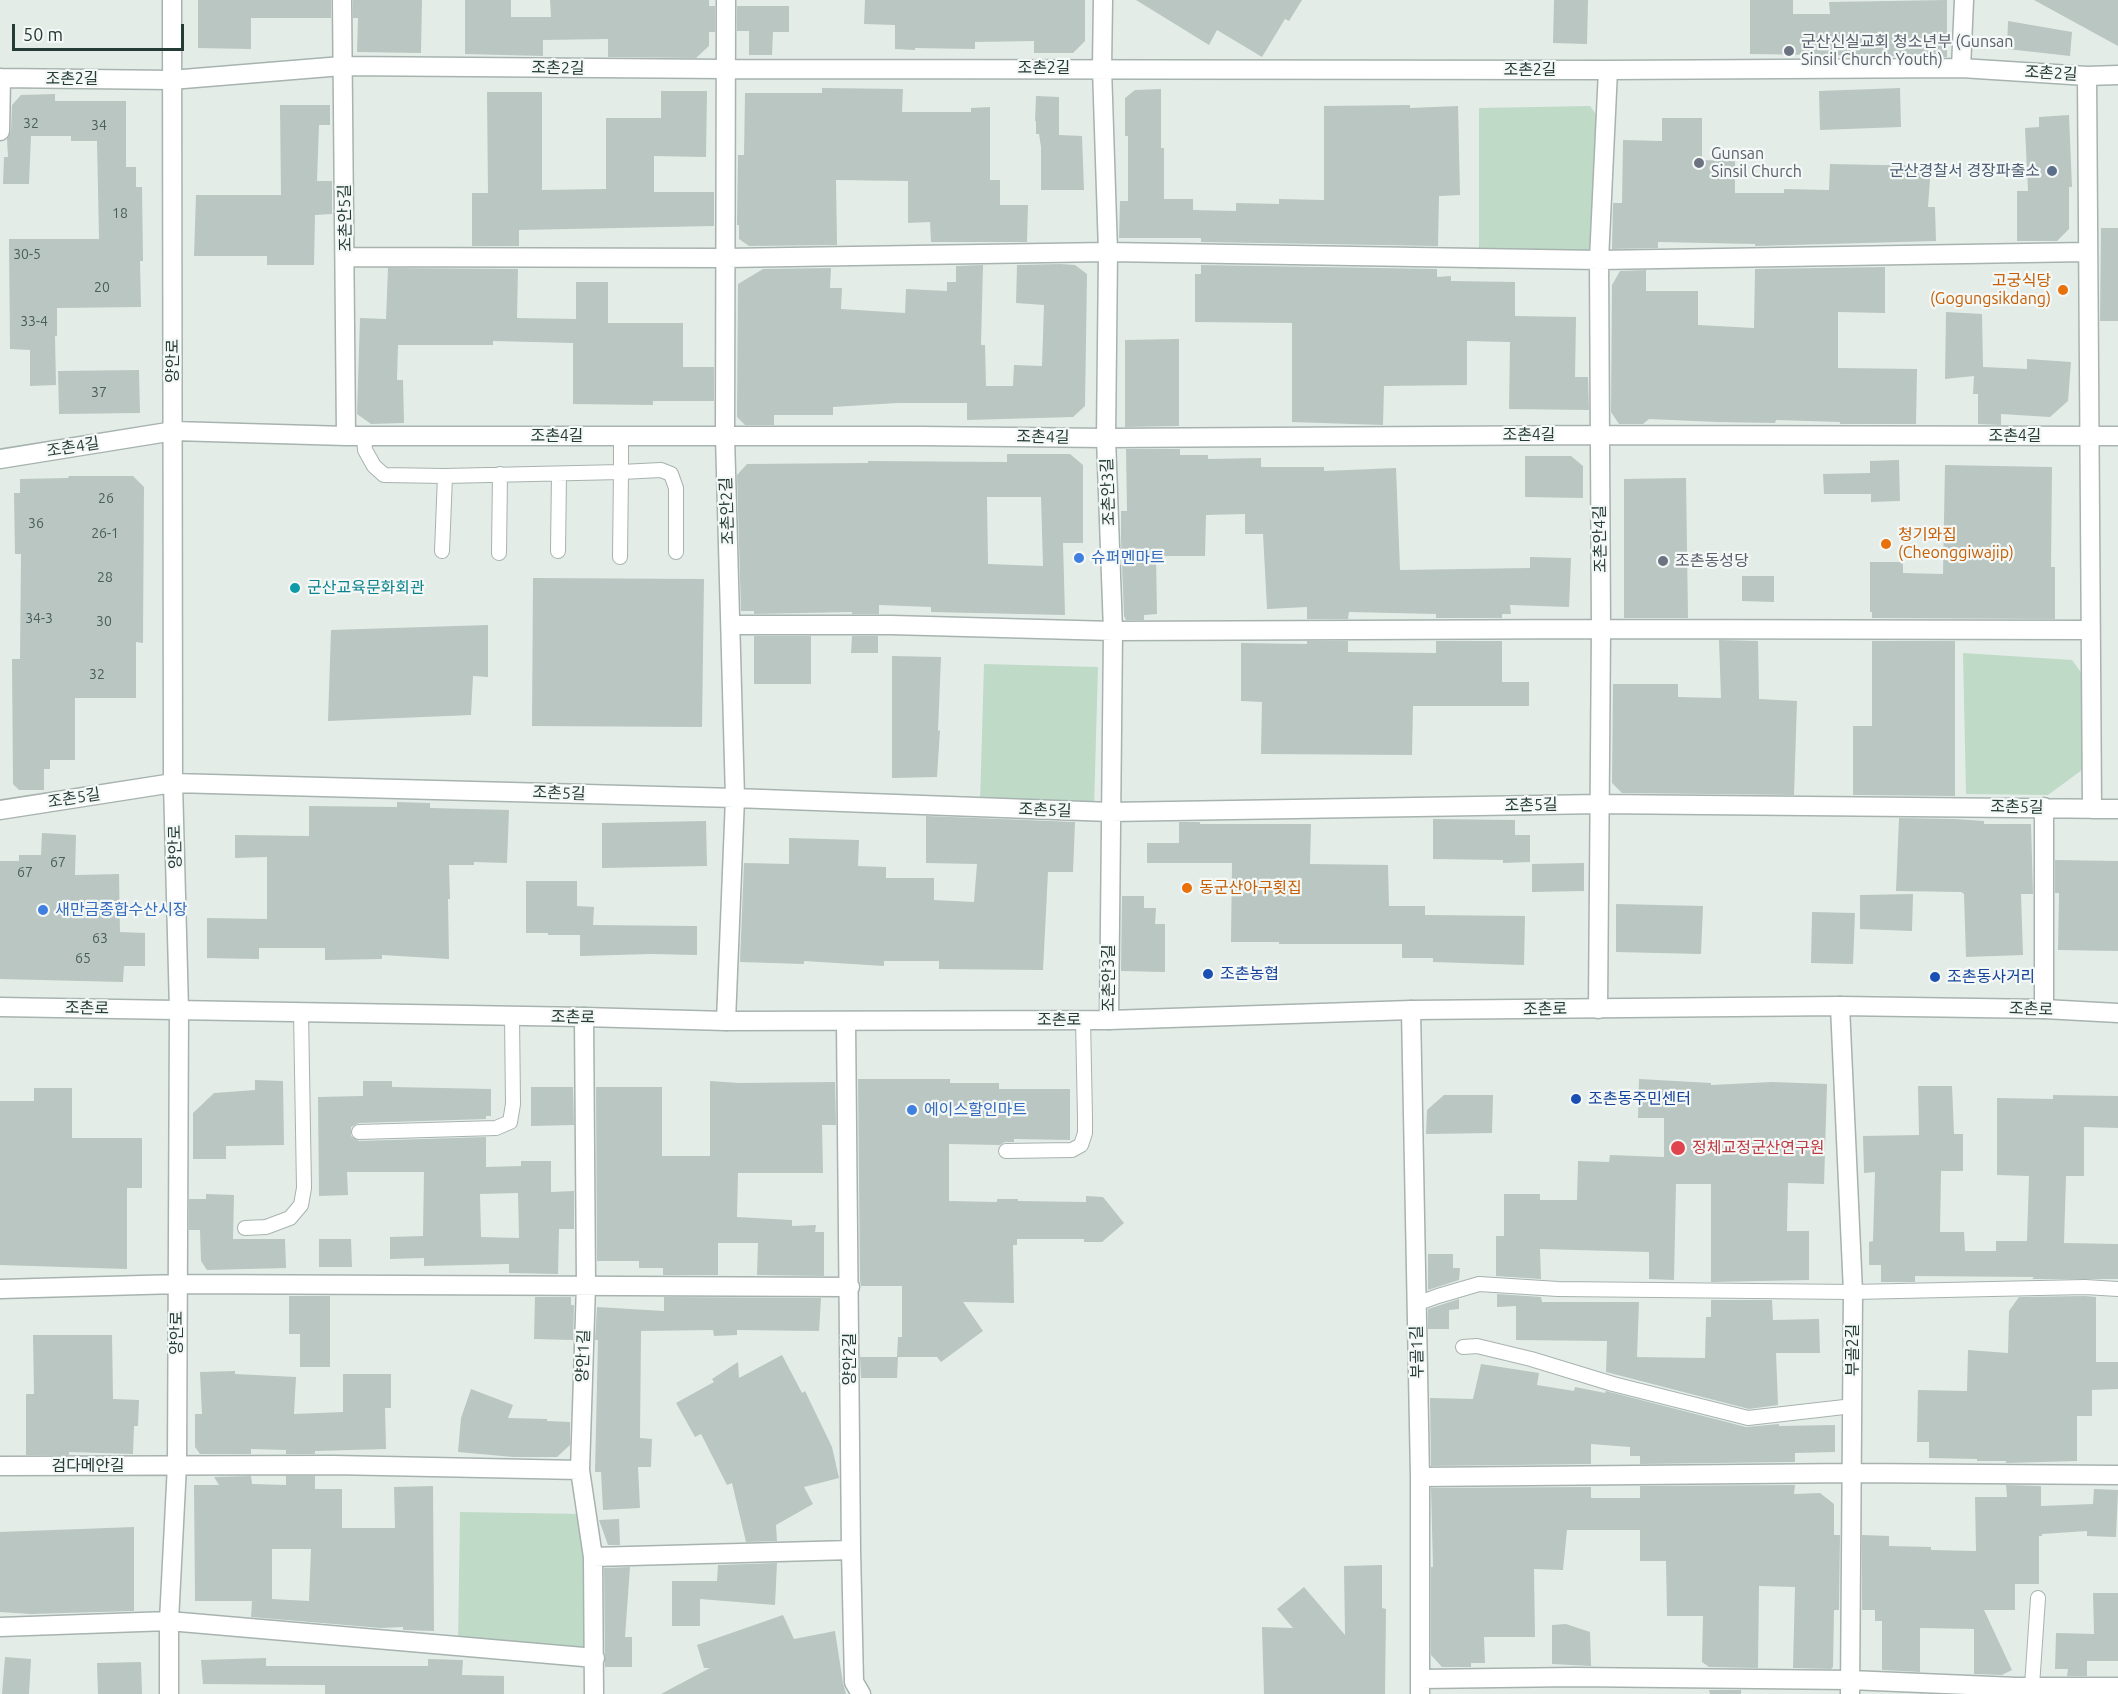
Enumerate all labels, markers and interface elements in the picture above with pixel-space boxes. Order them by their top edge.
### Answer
scale bar [15,12,188,50]
text: 50 m [23,24,63,44]
place label: 군산신실교회 청소년부 (Gunsan Sinsil Church Youth) [1801,32,2013,70]
marker: 군산신실교회 청소년부 (Gunsan Sinsil Church Youth) [1782,44,1796,58]
street label: 조촌2길 [531,58,585,78]
street label: 조촌2길 [1017,58,1071,78]
street label: 조촌2길 [1503,60,1557,80]
street label: 조촌2길 [2024,62,2078,84]
street label: 조촌2길 [45,69,99,89]
house number: 32 [23,115,39,131]
house number: 34 [91,117,107,133]
place label: Gunsan Sinsil Church [1711,144,1802,182]
marker: Gunsan Sinsil Church [1692,156,1706,170]
place label: 군산경찰서 경장파출소 [1889,161,2040,181]
marker: 군산경찰서 경장파출소 [2045,164,2059,178]
street label: 조촌안5길 [335,184,355,252]
house number: 18 [112,205,128,221]
house number: 30-5 [13,246,41,262]
place label: 고궁식당 (Gogungsikdang) [1930,271,2051,309]
house number: 20 [94,279,110,295]
marker: 고궁식당 (Gogungsikdang) [2056,283,2070,297]
house number: 33-4 [20,313,48,329]
street label: 양안로 [163,339,183,383]
house number: 37 [91,384,107,400]
street label: 조촌4길 [1502,425,1556,445]
street label: 조촌4길 [530,426,584,446]
street label: 조촌4길 [1988,426,2042,446]
street label: 조촌4길 [1016,427,1070,447]
street label: 조촌4길 [45,433,101,461]
street label: 조촌안3길 [1097,458,1119,526]
street label: 조촌안2길 [716,477,738,545]
house number: 26 [98,490,114,506]
street label: 조촌안4길 [1590,505,1610,573]
house number: 36 [28,515,44,531]
house number: 26-1 [91,525,119,541]
place label: 청기와집 (Cheonggiwajip) [1898,525,2014,563]
marker: 청기와집 (Cheonggiwajip) [1879,537,1893,551]
place label: 슈퍼멘마트 [1091,548,1165,568]
marker: 슈퍼멘마트 [1072,551,1086,565]
place label: 조촌동성당 [1675,551,1749,571]
marker: 조촌동성당 [1656,554,1670,568]
house number: 28 [97,569,113,585]
place label: 군산교육문화회관 [307,578,425,598]
marker: 군산교육문화회관 [288,581,302,595]
house number: 34-3 [25,610,53,626]
house number: 30 [96,613,112,629]
house number: 32 [89,666,105,682]
street label: 조촌5길 [532,782,586,804]
street label: 조촌5길 [46,784,102,812]
street label: 조촌5길 [1504,795,1558,815]
street label: 조촌5길 [1990,797,2044,817]
street label: 조촌5길 [1018,799,1072,821]
street label: 양안로 [165,825,185,869]
house number: 67 [50,854,66,870]
house number: 67 [17,864,33,880]
place label: 동군산아구횟집 [1199,878,1302,898]
marker: 동군산아구횟집 [1180,881,1194,895]
place label: 새만금종합수산시장 [55,900,187,920]
marker: 새만금종합수산시장 [36,903,50,917]
house number: 63 [92,930,108,946]
street label: 조촌안3길 [1099,944,1119,1012]
house number: 65 [75,950,91,966]
place label: 조촌농협 [1220,964,1279,984]
marker: 조촌농협 [1201,967,1215,981]
place label: 조촌동사거리 [1947,967,2035,987]
marker: 조촌동사거리 [1928,970,1942,984]
street label: 조촌로 [65,998,109,1018]
street label: 조촌로 [1523,999,1567,1019]
street label: 조촌로 [2009,999,2053,1019]
street label: 조촌로 [551,1007,595,1027]
street label: 조촌로 [1037,1010,1081,1030]
place label: 조촌동주민센터 [1588,1089,1691,1109]
marker: 조촌동주민센터 [1569,1092,1583,1106]
place label: 에이스할인마트 [924,1100,1027,1120]
marker: 에이스할인마트 [905,1103,919,1117]
place label: 정체교정군산연구원 [1692,1138,1824,1158]
marker: 정체교정군산연구원 [1669,1139,1687,1157]
street label: 양안로 [167,1311,187,1355]
street label: 부골2길 [1843,1323,1863,1377]
street label: 부골1길 [1407,1325,1427,1379]
street label: 양안1길 [572,1329,594,1383]
street label: 양안2길 [840,1332,860,1386]
street label: 검다메안길 [51,1456,125,1476]

